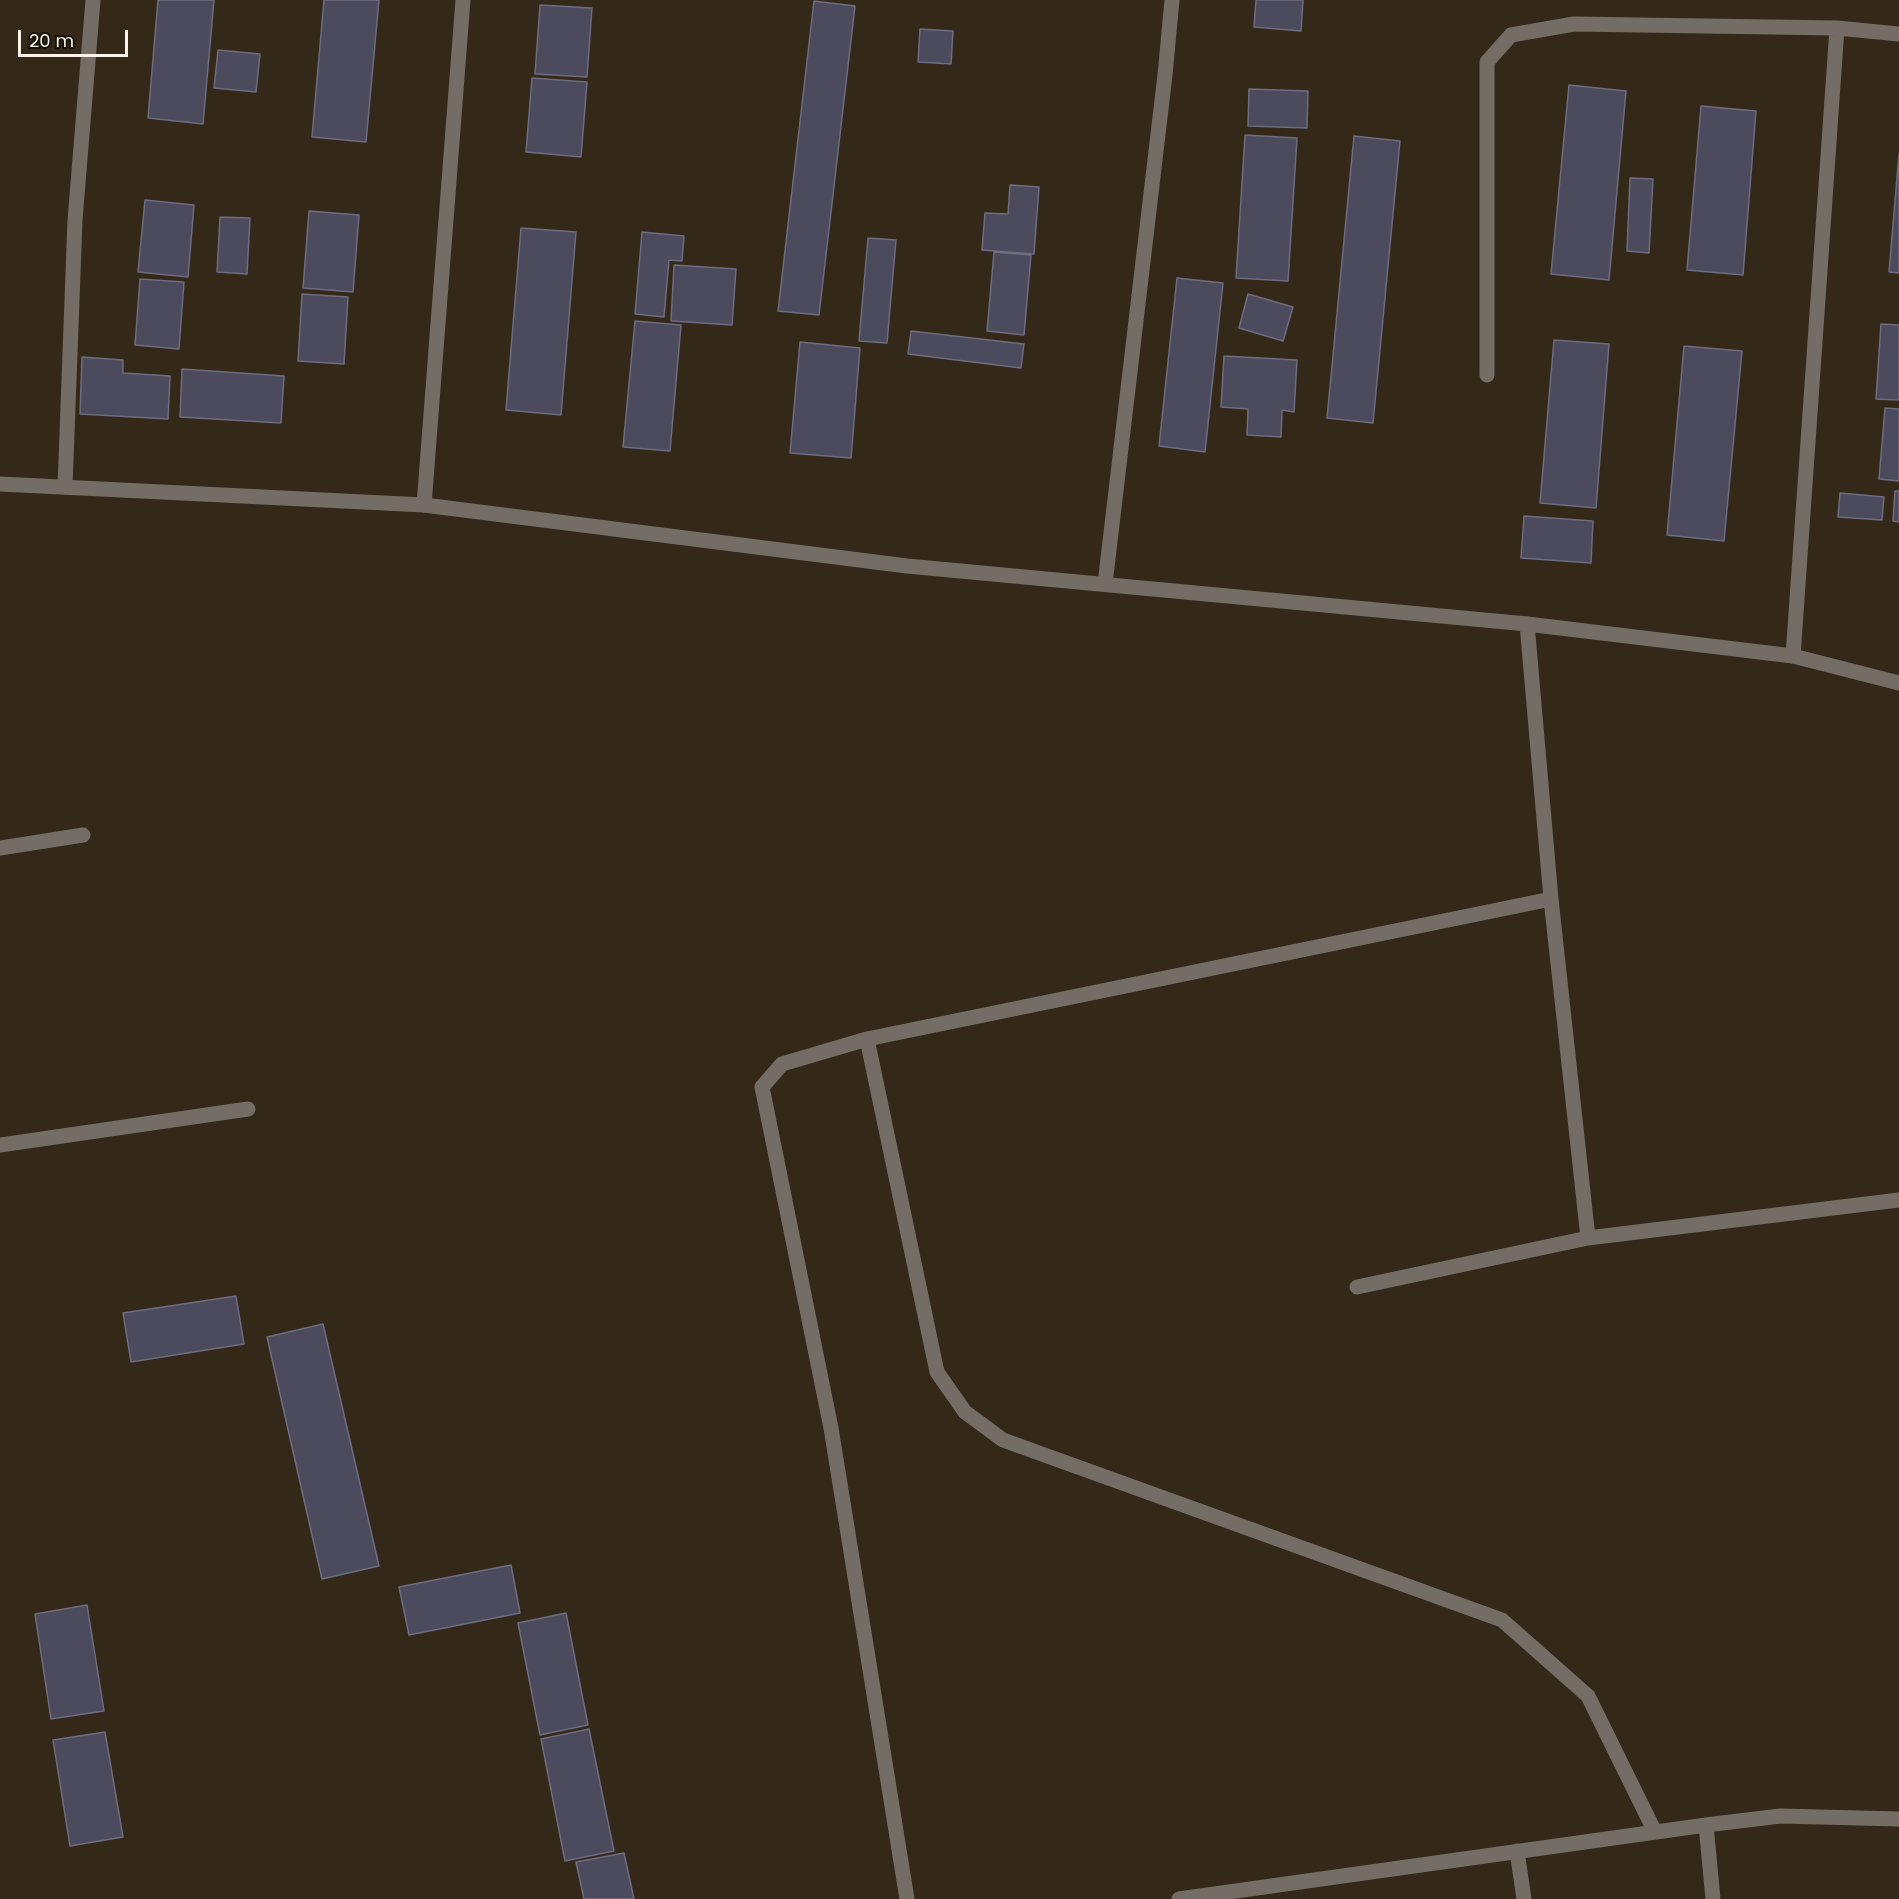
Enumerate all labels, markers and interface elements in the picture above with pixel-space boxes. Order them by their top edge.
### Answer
scale bar [21,18,130,56]
text: 20 m [29,28,74,53]

